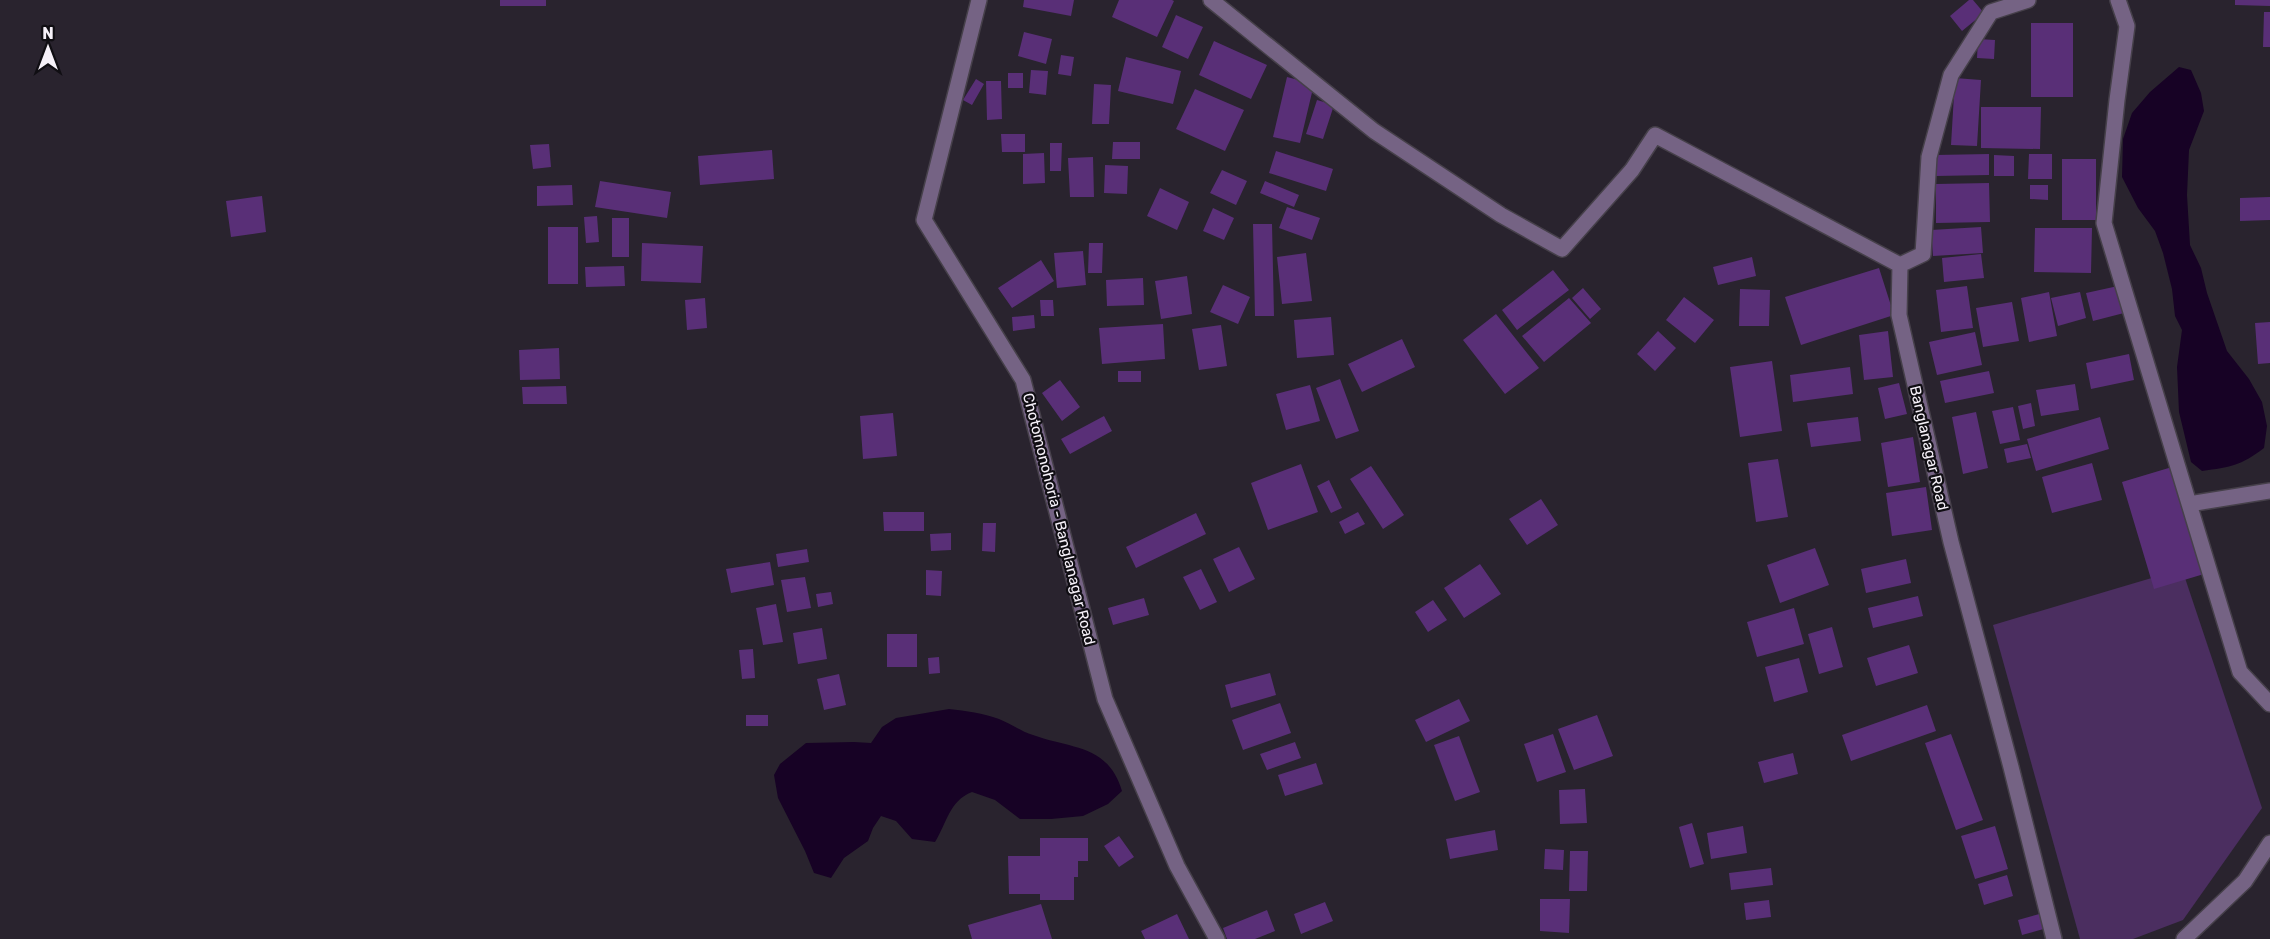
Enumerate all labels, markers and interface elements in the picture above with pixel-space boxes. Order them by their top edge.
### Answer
north arrow [18,18,78,78]
text: N [42,24,54,43]
street label: Banglanagar Road [1906,384,1952,512]
street label: Chotomonohoria - Banglanagar Road [1019,391,1099,647]

